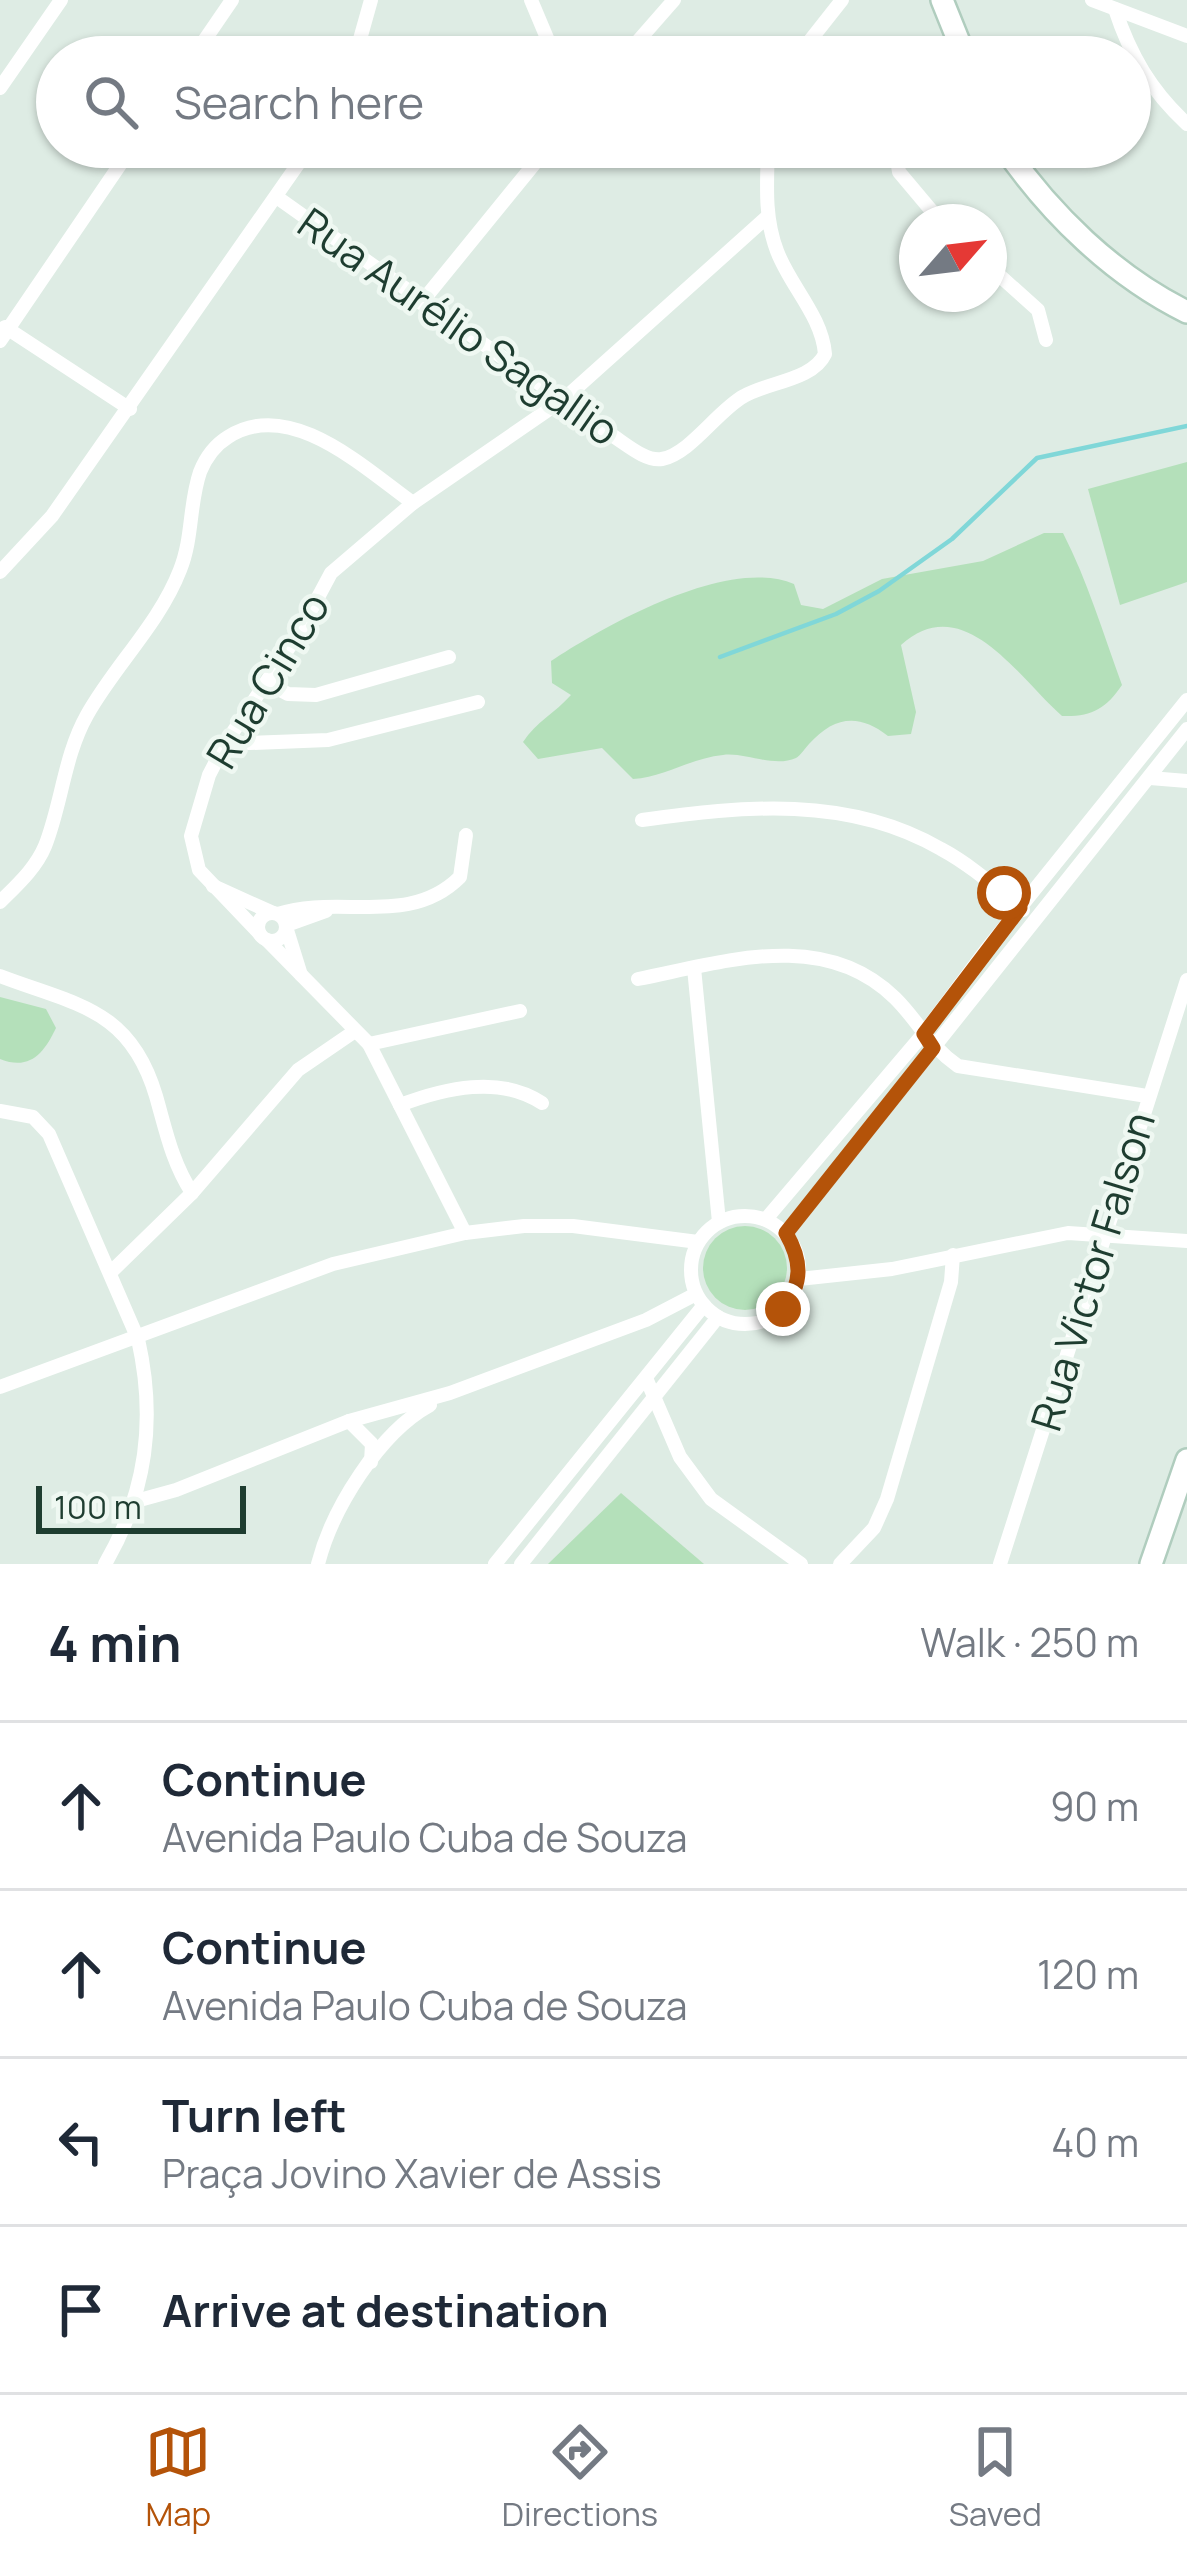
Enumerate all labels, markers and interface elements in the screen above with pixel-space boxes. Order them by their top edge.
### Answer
search box [36,36,1151,168]
icon: search [78,69,144,135]
text: Search here [174,71,424,133]
street label: Rua Aurélio Sagallio [287,194,631,458]
north arrow [899,204,1007,312]
street label: Rua Cinco [192,581,342,779]
route start [977,866,1031,920]
street label: Rua Victor Falson [1016,1105,1168,1437]
route end [756,1282,810,1336]
scale bar [36,1480,246,1533]
text: 100 m [54,1484,142,1529]
text: 4 min [48,1608,181,1677]
text: Walk · 250 m [920,1615,1139,1669]
text: Continue [162,1748,367,1810]
icon: ahead [48,1773,114,1839]
text: 90 m [1050,1779,1139,1833]
text: Avenida Paulo Cuba de Souza [162,1810,687,1864]
text: Continue [162,1916,367,1978]
icon: ahead [48,1941,114,2007]
text: 120 m [1037,1947,1139,2001]
text: Avenida Paulo Cuba de Souza [162,1978,687,2032]
text: Turn left [162,2084,347,2146]
icon: left [48,2109,114,2175]
text: 40 m [1051,2115,1139,2169]
text: Praça Jovino Xavier de Assis [162,2146,662,2200]
icon: arrive [48,2277,114,2343]
text: Arrive at destination [162,2279,609,2341]
tab: Map [145,2419,211,2536]
tab: Directions [502,2419,658,2536]
tab: Saved [949,2419,1042,2536]

